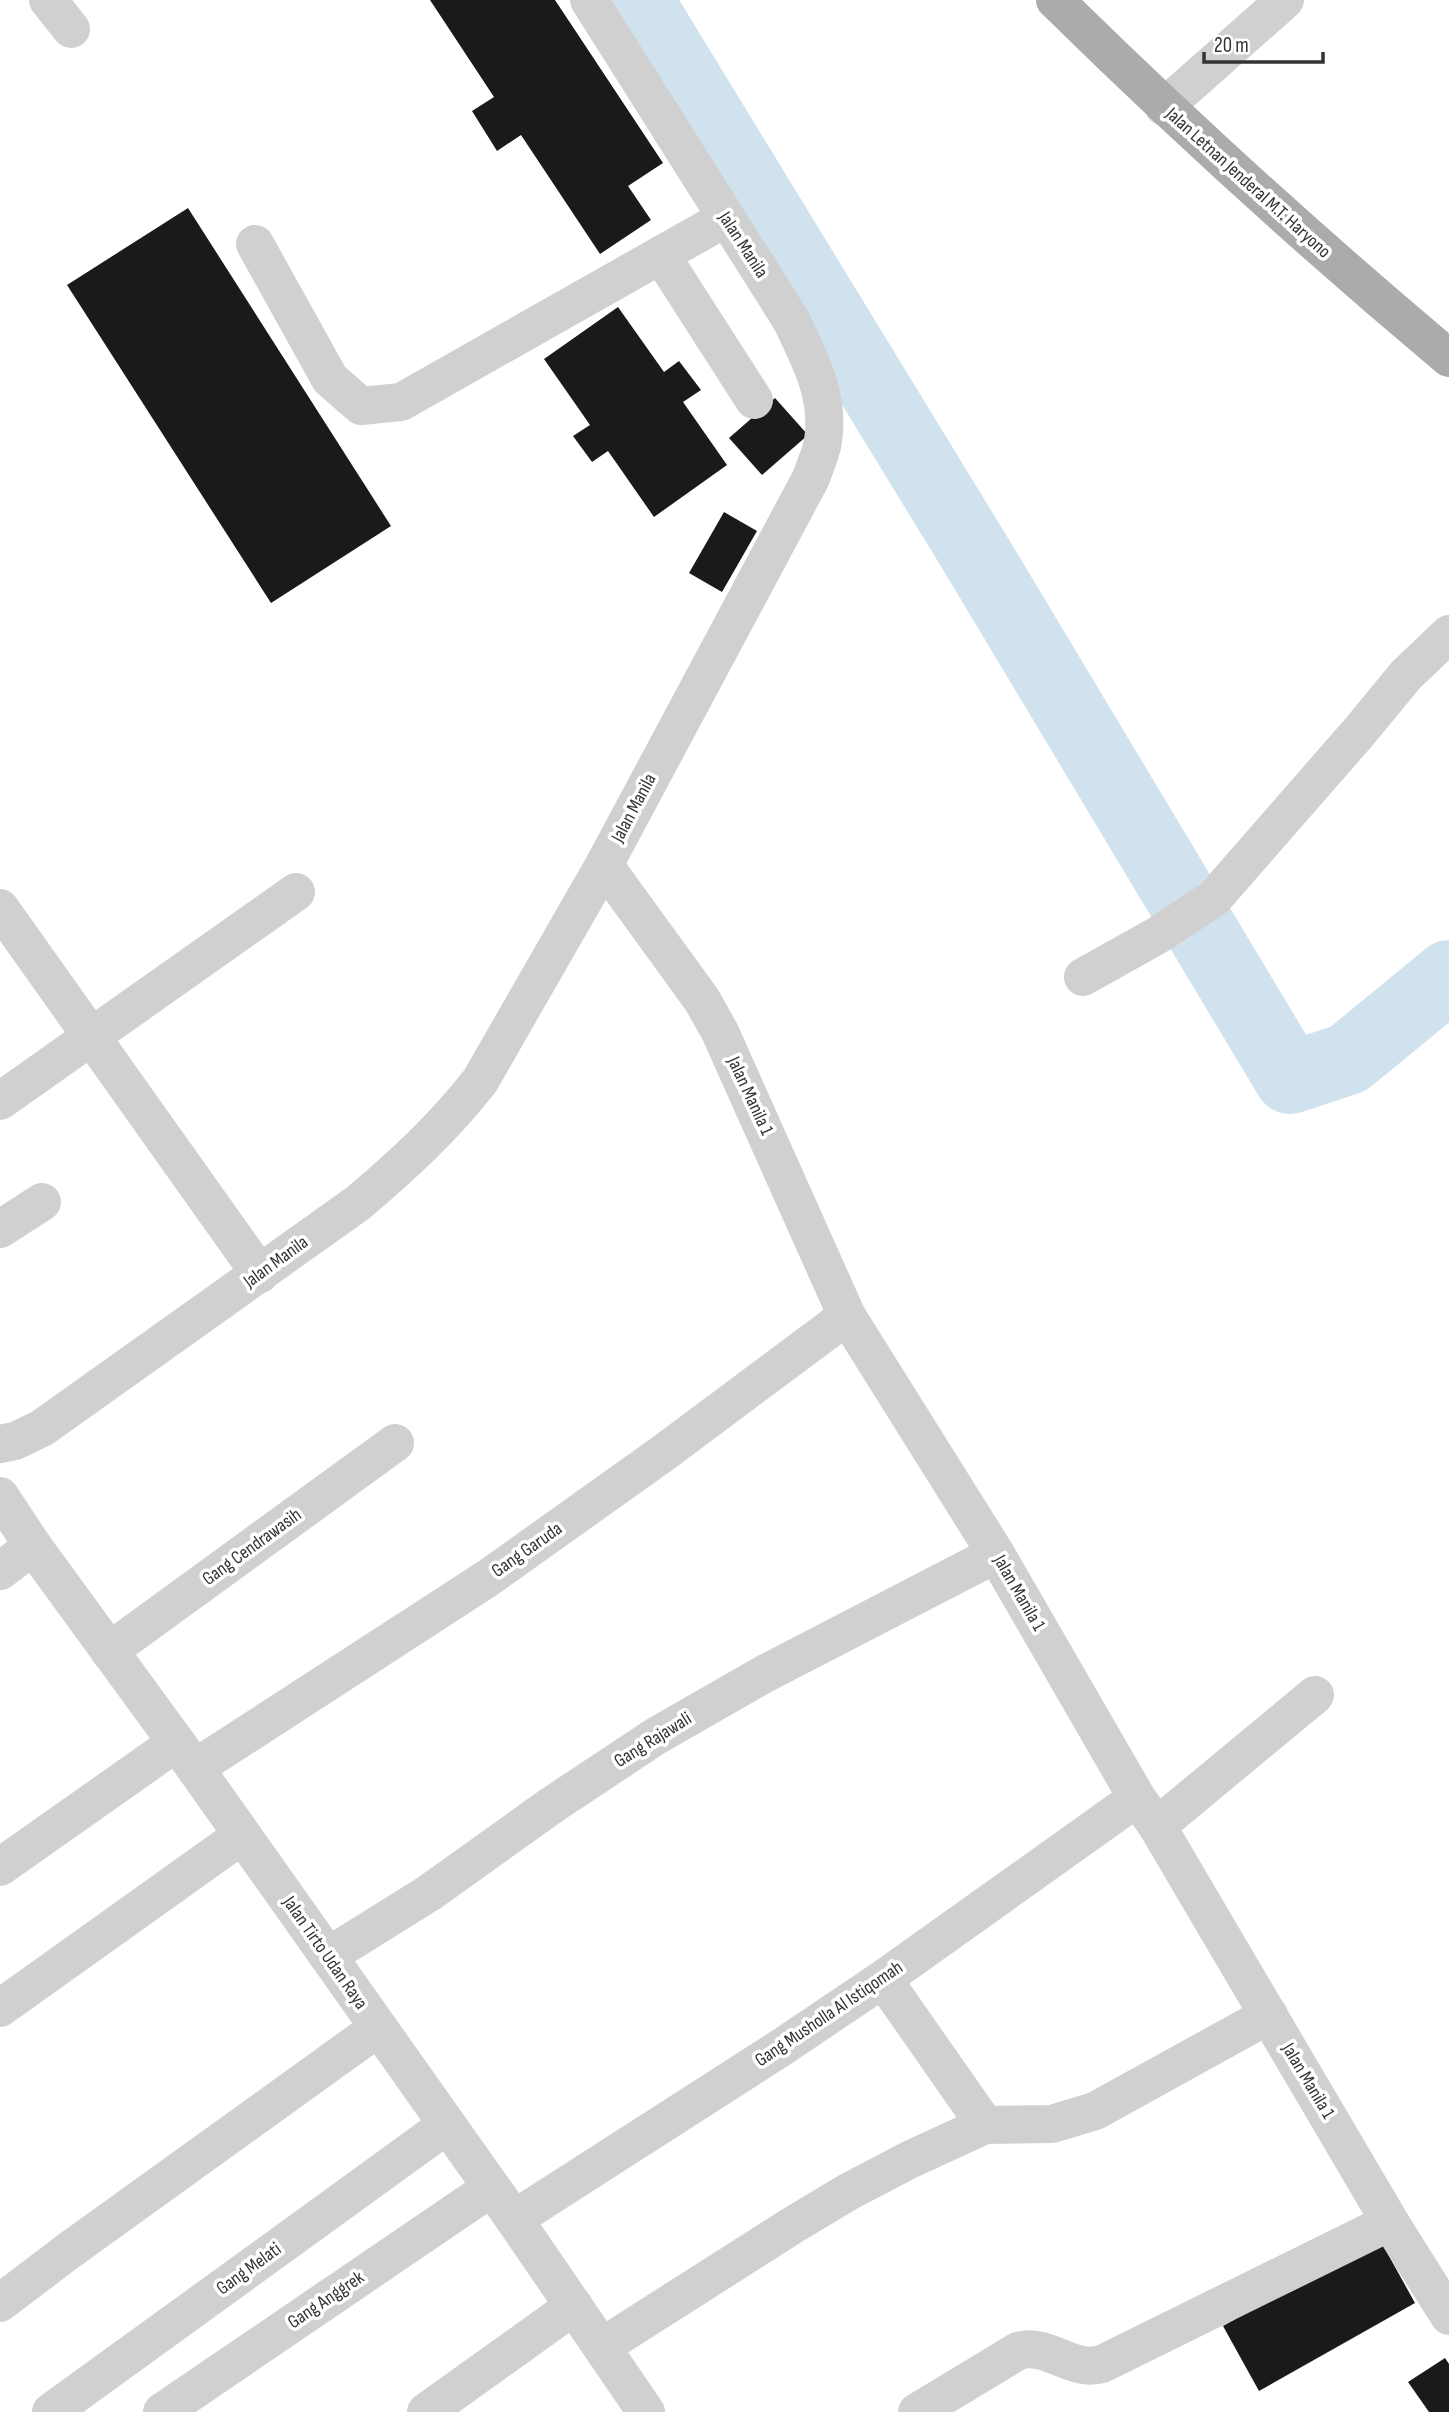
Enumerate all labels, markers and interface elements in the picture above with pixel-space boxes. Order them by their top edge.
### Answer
scale bar [1204,21,1323,65]
text: 20 m [1214,33,1249,58]
street label: Jalan Letnan Jenderal M.T. Haryono [1160,102,1335,263]
street label: Jalan Manila [713,207,773,282]
street label: Jalan Manila [606,770,662,847]
street label: Jalan Manila 1 [721,1052,778,1139]
street label: Jalan Manila [238,1231,313,1294]
street label: Gang Cendrawasih [198,1503,306,1591]
street label: Gang Garuda [487,1517,567,1583]
street label: Jalan Manila 1 [988,1550,1050,1635]
street label: Gang Rajawali [610,1707,696,1773]
street label: Jalan Tirto Udan Raya [277,1891,372,2014]
street label: Gang Musholla Al Istiqomah [751,1956,907,2072]
street label: Jalan Manila 1 [1276,2038,1340,2123]
street label: Gang Melati [212,2238,286,2300]
street label: Gang Anggrek [283,2266,369,2334]

